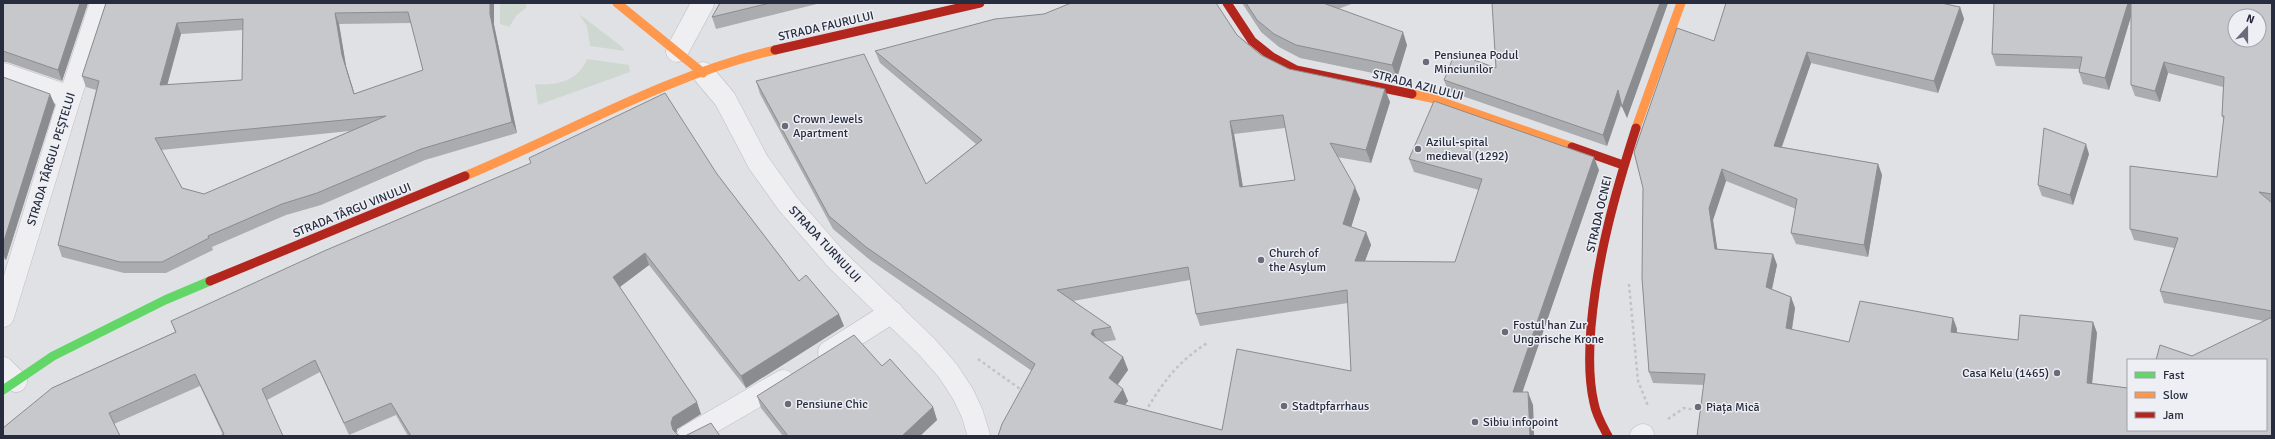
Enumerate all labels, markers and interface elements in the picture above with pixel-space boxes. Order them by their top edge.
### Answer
street label: STRADA FAURULUI [777,8,875,45]
north arrow [2227,8,2267,48]
text: N [2245,12,2256,27]
place label: Pensiunea Podul Minciunilor [1434,48,1519,77]
marker: Pensiunea Podul Minciunilor [1421,57,1431,67]
street label: STRADA AZILULUI [1371,67,1465,104]
street label: STRADA TÂRGUL PEȘTELUI [24,91,79,228]
place label: Crown Jewels Apartment [793,112,863,141]
marker: Crown Jewels Apartment [780,121,790,131]
place label: Azilul-spital medieval (1292) [1426,135,1509,164]
marker: Azilul-spital medieval (1292) [1413,144,1423,154]
street label: STRADA OCNEI [1583,174,1616,254]
street label: STRADA TÂRGU VINULUI [291,180,414,241]
street label: STRADA TURNULUI [785,203,864,286]
place label: Church of the Asylum [1269,246,1326,275]
marker: Church of the Asylum [1256,255,1266,265]
place label: Fostul han Zur Ungarische Krone [1513,318,1604,347]
marker: Fostul han Zur Ungarische Krone [1500,327,1510,337]
legend [2127,359,2267,431]
place label: Casa Kelu (1465) [1962,366,2049,381]
marker: Casa Kelu (1465) [2052,368,2062,378]
text: Fast [2163,368,2184,383]
text: Slow [2163,388,2188,403]
place label: Pensiune Chic [796,397,868,412]
marker: Pensiune Chic [783,399,793,409]
place label: Stadtpfarrhaus [1292,399,1369,414]
place label: Piața Mică [1706,400,1760,415]
marker: Stadtpfarrhaus [1279,401,1289,411]
marker: Piața Mică [1693,402,1703,412]
text: Jam [2163,408,2184,423]
place label: Sibiu infopoint [1483,415,1558,430]
marker: Sibiu infopoint [1470,417,1480,427]

